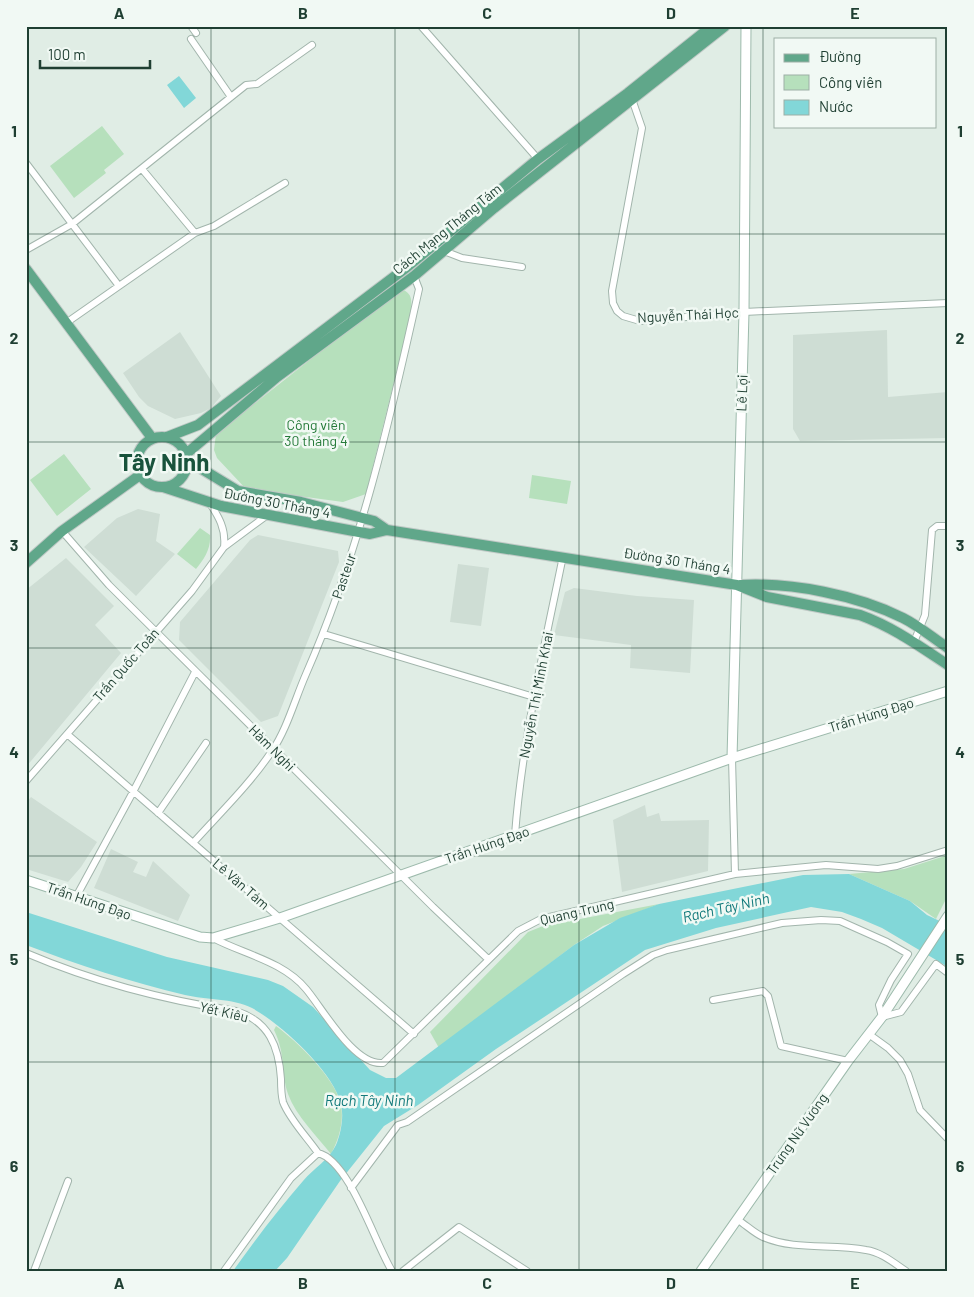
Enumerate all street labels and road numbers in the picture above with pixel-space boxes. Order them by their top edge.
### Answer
street label: Cách Mạng Tháng Tám [389,180,504,278]
street label: Nguyễn Thái Học [637,303,739,326]
street label: Lê Lợi [732,374,751,412]
street label: Đường 30 Tháng 4 [222,484,332,521]
street label: Đường 30 Tháng 4 [622,544,732,577]
street label: Pasteur [328,551,359,601]
street label: Trần Quốc Toản [89,624,162,705]
street label: Nguyễn Thị Minh Khai [515,630,556,760]
street label: Trần Hưng Đạo [826,693,916,736]
street label: Hàm Nghi [246,721,299,774]
street label: Trần Hưng Đạo [442,822,531,867]
street label: Lê Văn Tám [209,854,273,913]
street label: Trần Hưng Đạo [45,878,134,923]
street label: Quang Trung [538,895,616,928]
street label: Yết Kiêu [198,998,250,1025]
street label: Trưng Nữ Vương [762,1090,831,1178]

